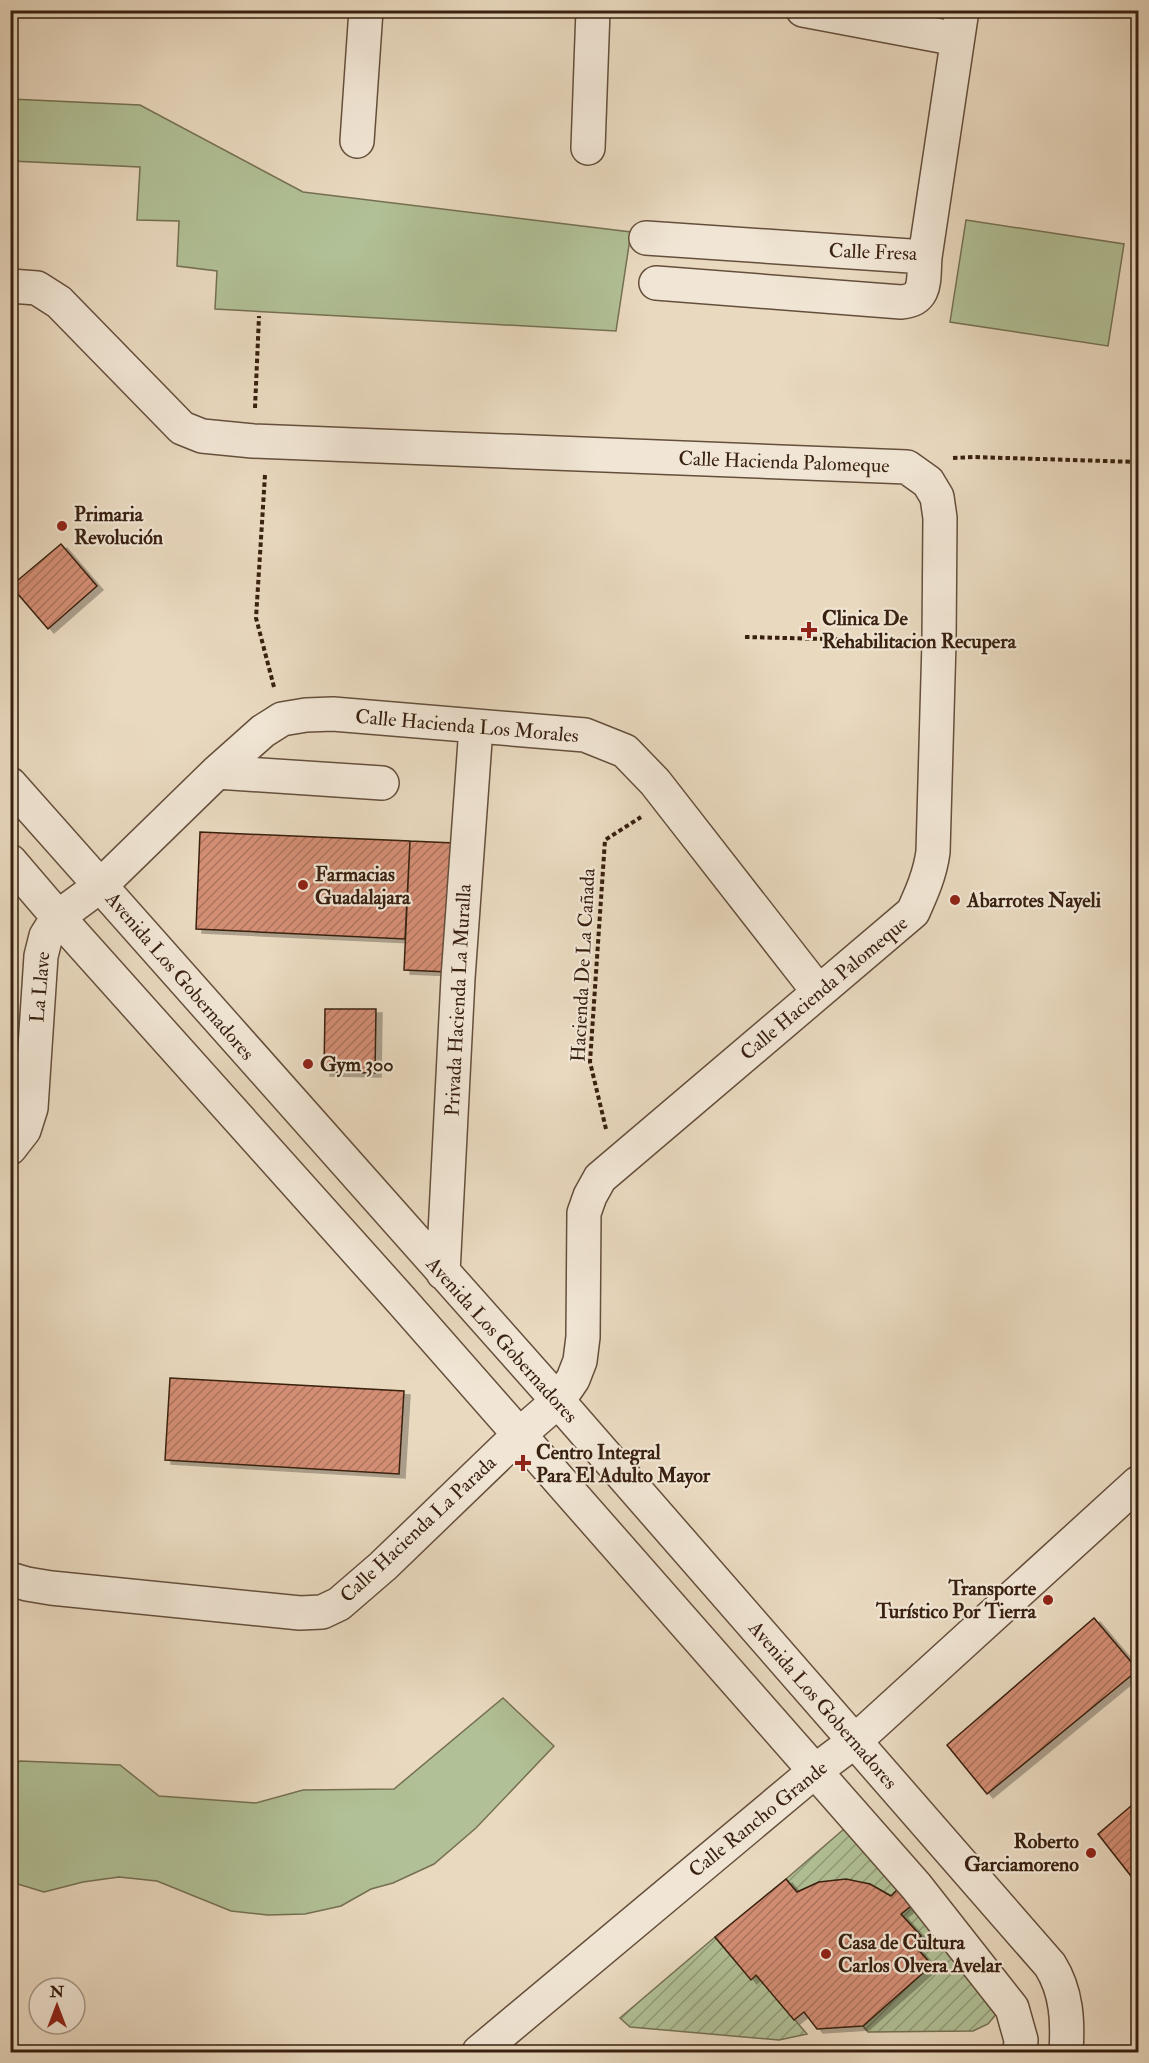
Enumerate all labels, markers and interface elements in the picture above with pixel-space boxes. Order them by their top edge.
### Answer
street label: Calle Fresa [828,238,918,266]
street label: Calle Hacienda Palomeque [678,446,890,478]
place label: Primaria Revolución [74,502,164,550]
marker: Primaria Revolución [55,519,69,533]
place label: Clinica De Rehabilitacion Recupera [822,606,1017,655]
marker: Clinica De Rehabilitacion Recupera [800,621,818,639]
street label: Calle Hacienda Los Morales [354,704,580,748]
place label: Farmacias Guadalajara [315,862,411,910]
street label: Hacienda De La Cañada [565,867,601,1063]
marker: Farmacias Guadalajara [296,878,310,892]
street label: Privada Hacienda La Muralla [439,882,477,1117]
street label: Avenida Los Gobernadores [99,886,260,1065]
place label: Abarrotes Nayeli [966,888,1102,914]
marker: Abarrotes Nayeli [948,893,962,907]
street label: Calle Hacienda Palomeque [735,910,913,1066]
street label: La Llave [24,950,56,1024]
place label: Gym 300 [320,1052,394,1078]
marker: Gym 300 [301,1057,315,1071]
street label: Avenida Los Gobernadores [420,1251,583,1428]
place label: Centro Integral Para El Adulto Mayor [536,1440,711,1489]
street label: Calle Hacienda La Parada [335,1450,502,1608]
marker: Centro Integral Para El Adulto Mayor [514,1454,532,1472]
place label: Transporte Turístico Por Tierra [875,1576,1037,1624]
marker: Transporte Turístico Por Tierra [1041,1593,1055,1607]
street label: Avenida Los Gobernadores [742,1615,903,1794]
street label: Calle Rancho Grande [683,1755,833,1883]
place label: Roberto Garciamoreno [964,1829,1079,1877]
marker: Roberto Garciamoreno [1084,1846,1098,1860]
place label: Casa de Cultura Carlos Olvera Avelar [838,1930,1002,1978]
marker: Casa de Cultura Carlos Olvera Avelar [819,1947,833,1961]
north arrow [27,1976,87,2036]
text: N [49,1982,65,2002]

